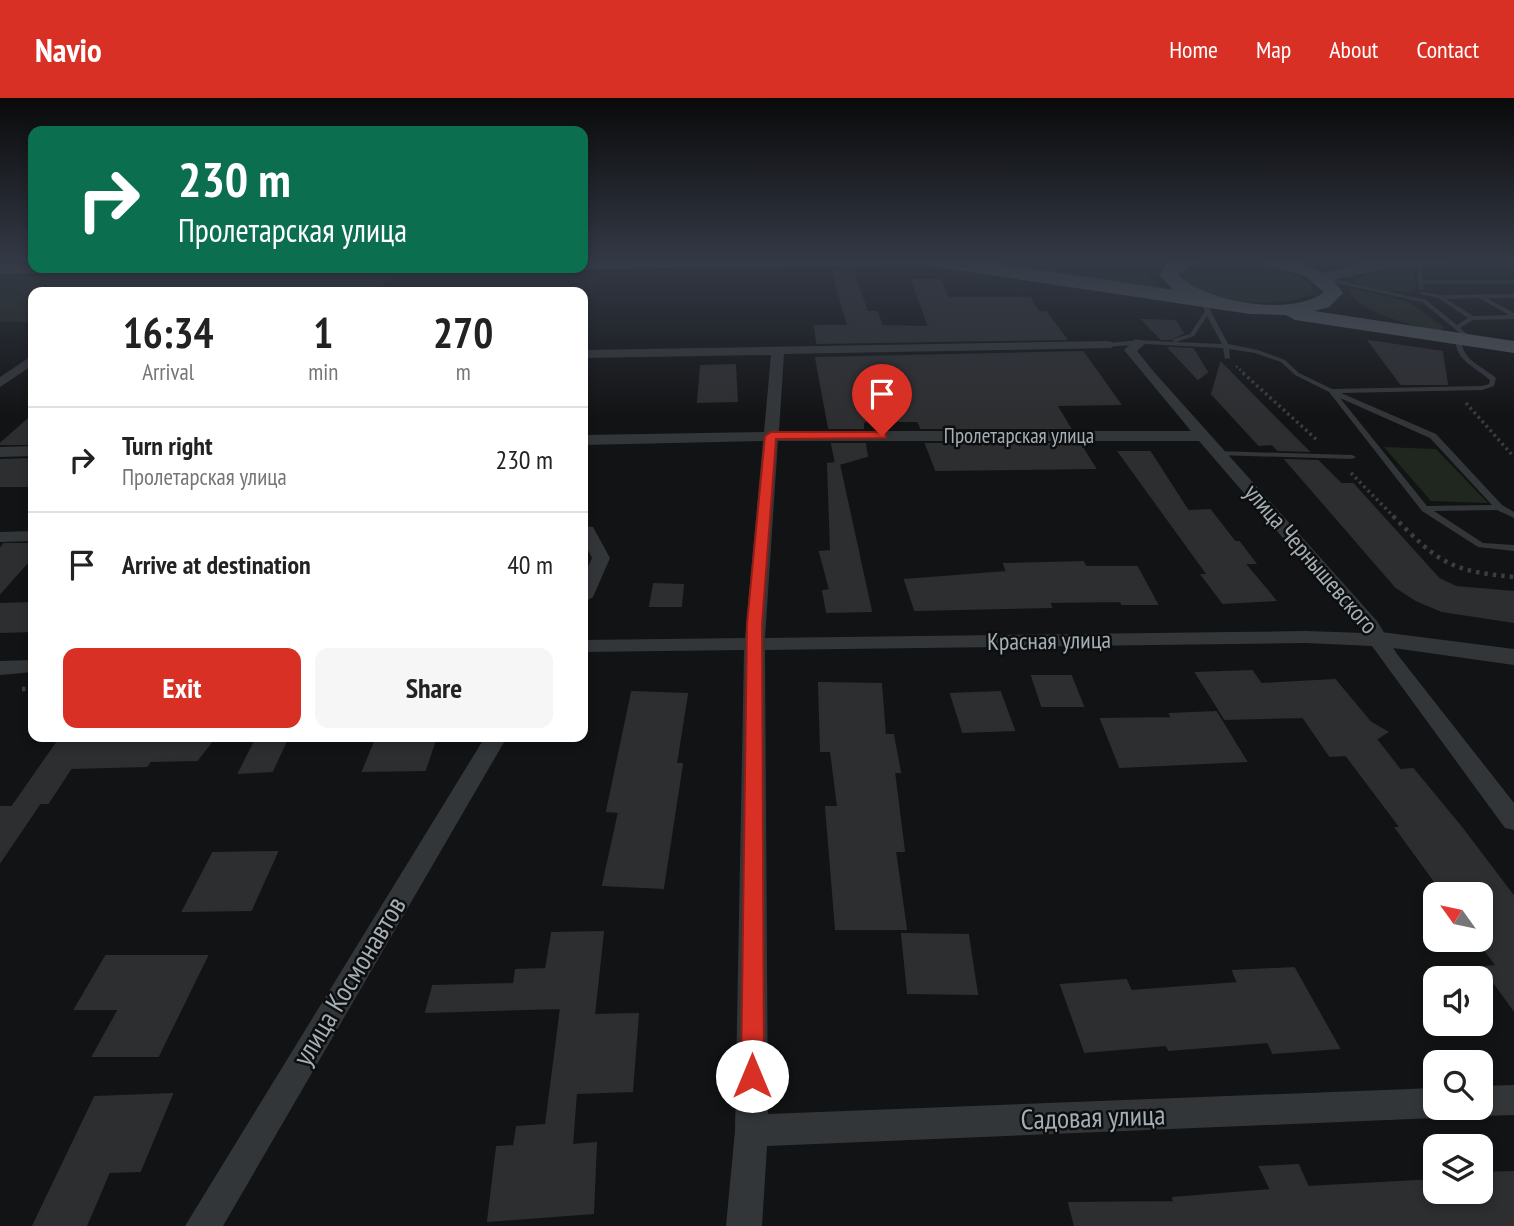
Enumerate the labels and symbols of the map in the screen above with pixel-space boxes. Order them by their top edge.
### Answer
pin [852,364,912,436]
street label: Пролетарская улица [944,422,1094,449]
street label: улица Чернышевского [1238,477,1385,640]
street label: Красная улица [987,624,1111,657]
north arrow [1423,882,1493,952]
street label: улица Космонавтов [283,889,414,1072]
position arrow [715,1039,789,1113]
street label: Садовая улица [1020,1095,1166,1138]

